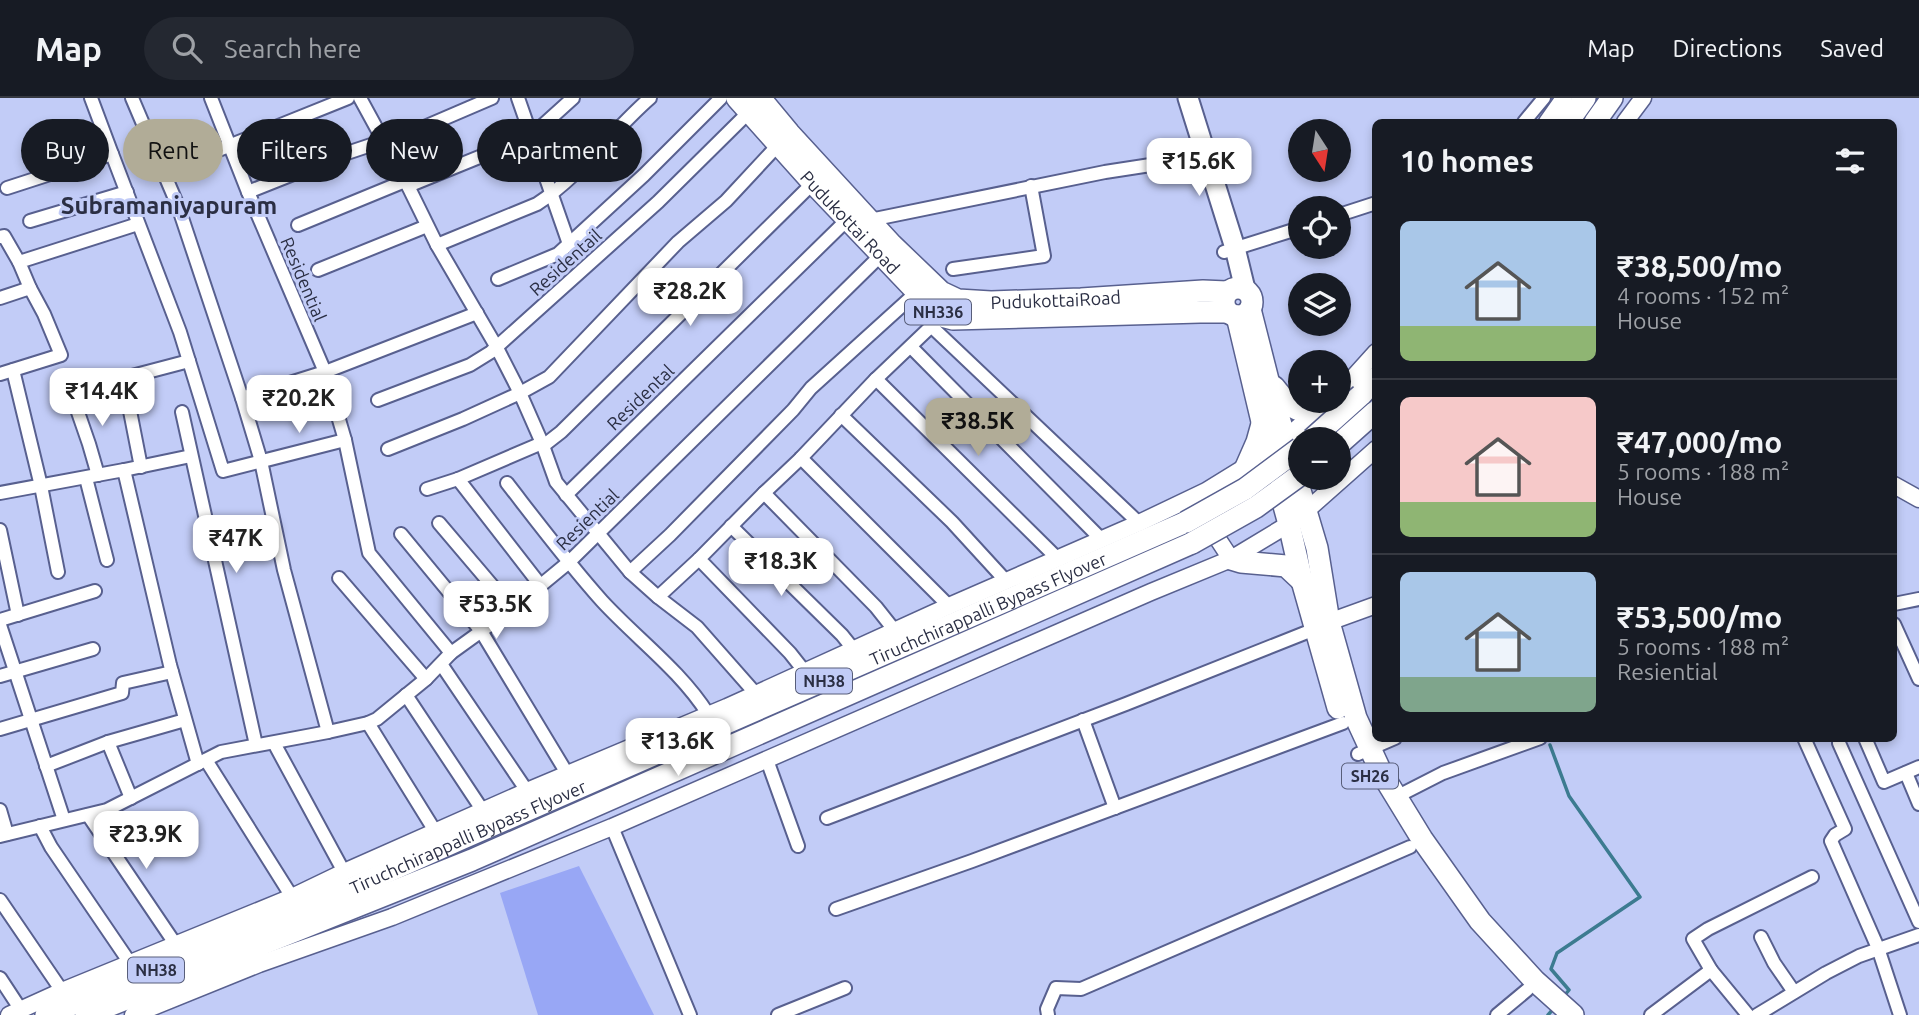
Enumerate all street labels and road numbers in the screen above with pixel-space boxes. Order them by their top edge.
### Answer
street label: Pudukottai Road [797,166,904,278]
street label: Residentail [525,224,605,299]
street label: Residential [277,234,331,324]
street label: PudukottaiRoad [990,286,1121,312]
road number: NH336 [905,300,971,325]
street label: Residental [602,360,678,434]
street label: Resiential [552,484,623,554]
street label: Tiruchchirappalli Bypass Flyover [866,548,1110,669]
road number: NH38 [796,668,852,694]
road number: SH26 [1342,764,1398,789]
street label: Tiruchchirappalli Bypass Flyover [346,776,589,898]
road number: NH38 [128,958,184,982]

